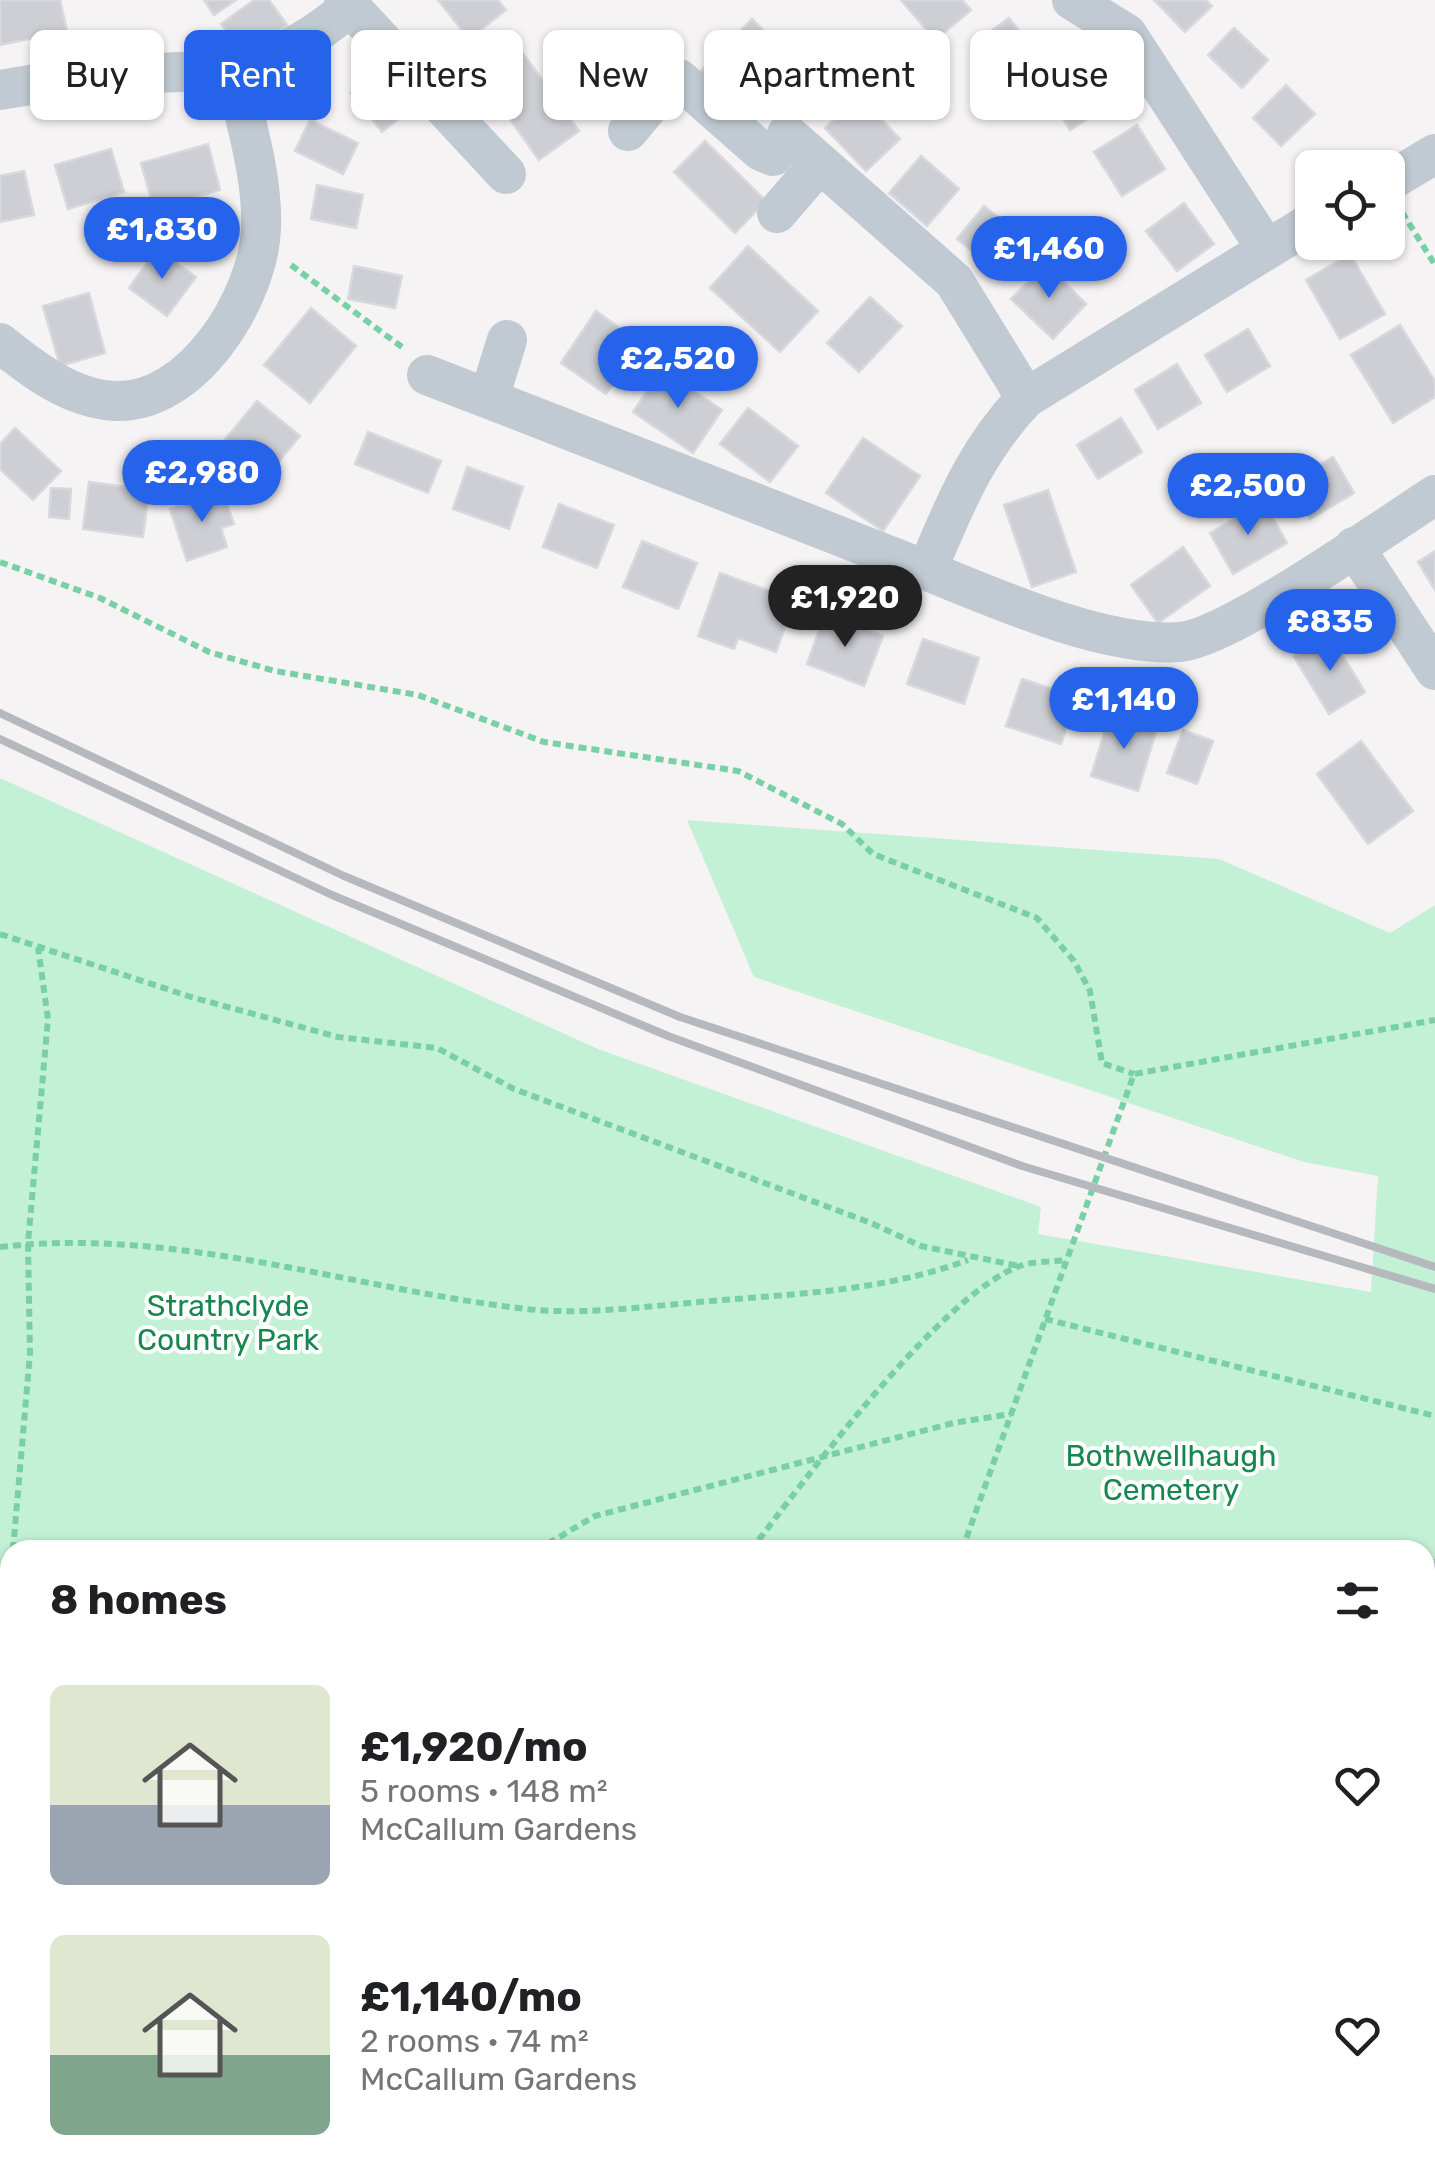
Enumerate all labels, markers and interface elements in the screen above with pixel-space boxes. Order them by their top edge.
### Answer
chip: Buy [30,30,164,120]
chip: Rent [184,30,331,120]
chip: Filters [351,30,523,120]
chip: New [543,30,684,120]
chip: Apartment [704,30,950,120]
chip: House [970,30,1144,120]
map controls [1295,150,1405,260]
button: locate [1295,150,1405,260]
pin: £1,830 [81,197,243,282]
text: £1,830 [106,210,218,248]
pin: £1,460 [968,216,1130,301]
text: £1,460 [993,229,1105,267]
pin: £2,520 [597,326,759,411]
text: £2,520 [620,339,736,377]
pin: £2,980 [121,440,283,525]
text: £2,980 [144,453,260,491]
pin: £2,500 [1167,453,1329,538]
text: £2,500 [1190,466,1306,504]
pin: £1,920 [764,565,926,650]
text: £1,920 [790,578,900,616]
pin: £835 [1271,589,1389,674]
text: £835 [1287,602,1373,640]
pin: £1,140 [1043,667,1205,752]
text: £1,140 [1071,680,1177,718]
park label: Strathclyde Country Park [137,1288,319,1358]
park label: Bothwellhaugh Cemetery [1065,1438,1277,1508]
icon: filters [1330,1573,1385,1628]
text: 8 homes [50,1575,227,1625]
text: £1,920/mo [360,1722,588,1772]
icon: home [130,1725,250,1845]
icon: heart [1330,1758,1385,1813]
text: 5 rooms · 148 m² [360,1772,608,1810]
text: McCallum Gardens [360,1810,637,1848]
text: £1,140/mo [360,1972,582,2022]
icon: home [130,1975,250,2095]
icon: heart [1330,2008,1385,2063]
text: 2 rooms · 74 m² [360,2022,589,2060]
text: McCallum Gardens [360,2060,637,2098]

